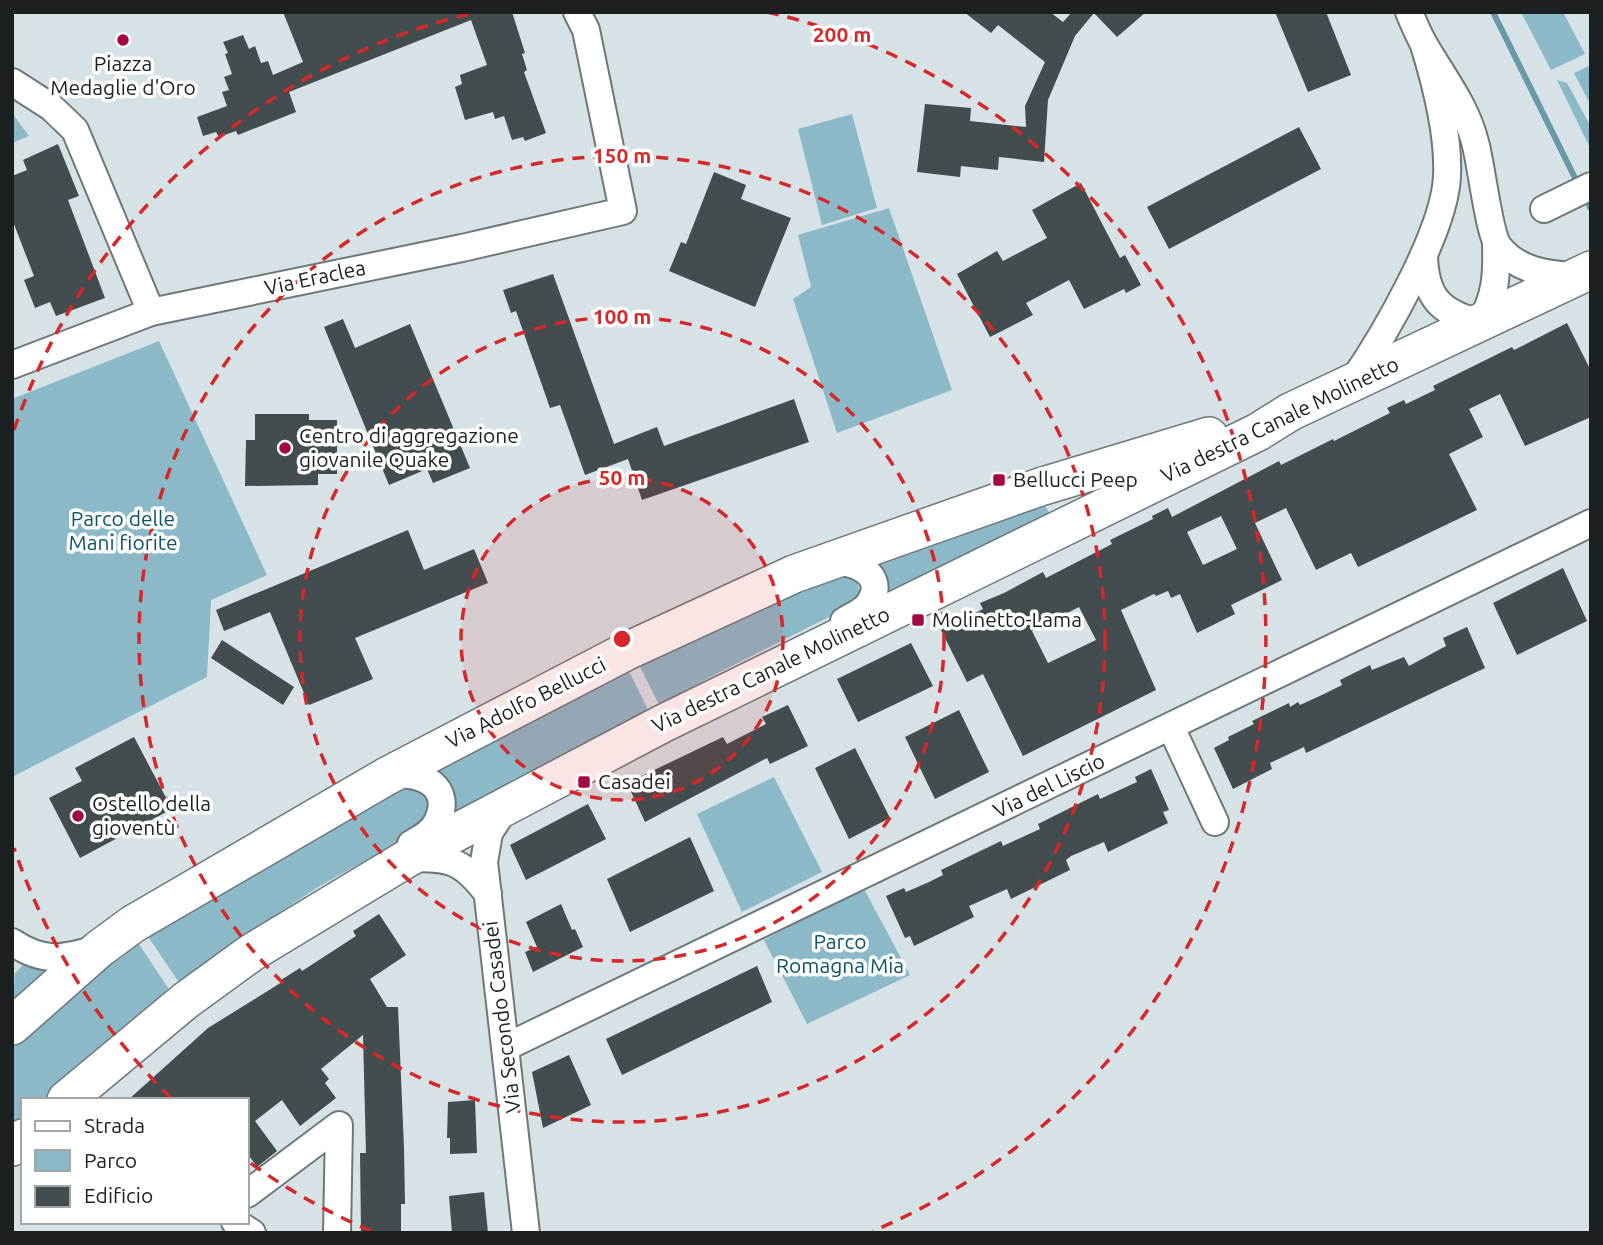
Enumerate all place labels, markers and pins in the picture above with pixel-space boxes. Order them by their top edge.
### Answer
marker: Piazza Medaglie d'Oro [115,32,131,48]
place label: Piazza Medaglie d'Oro [50,51,196,99]
place label: Centro di aggregazione giovanile Quake [299,423,519,471]
marker: Centro di aggregazione giovanile Quake [277,440,293,456]
place label: Bellucci Peep [1013,467,1138,491]
marker: Bellucci Peep [991,472,1007,488]
place label: Molinetto-Lama [932,607,1082,631]
marker: Molinetto-Lama [910,612,926,628]
centre of rings [610,627,634,651]
place label: Casadei [598,769,671,793]
marker: Casadei [576,774,592,790]
place label: Ostello della gioventù [92,791,211,839]
marker: Ostello della gioventù [70,808,86,824]

